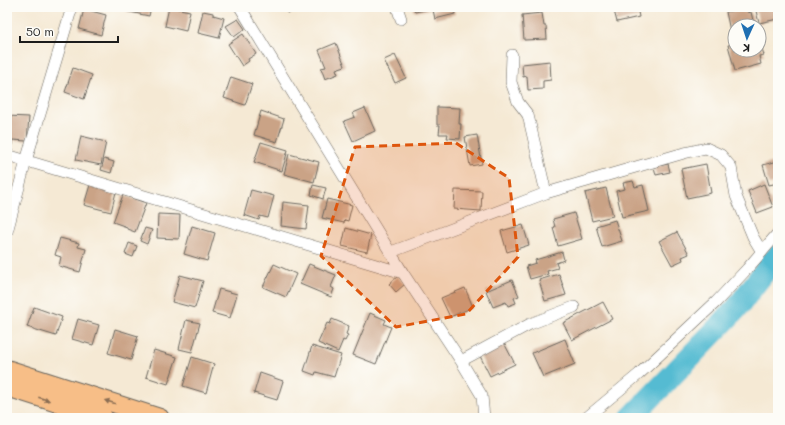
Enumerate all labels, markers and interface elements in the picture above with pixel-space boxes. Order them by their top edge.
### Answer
scale bar [20,18,118,44]
north arrow [727,18,767,58]
text: 50 m [26,23,54,39]
text: K [742,41,750,56]
one-way arrow [39,396,51,402]
one-way arrow [103,399,115,405]

